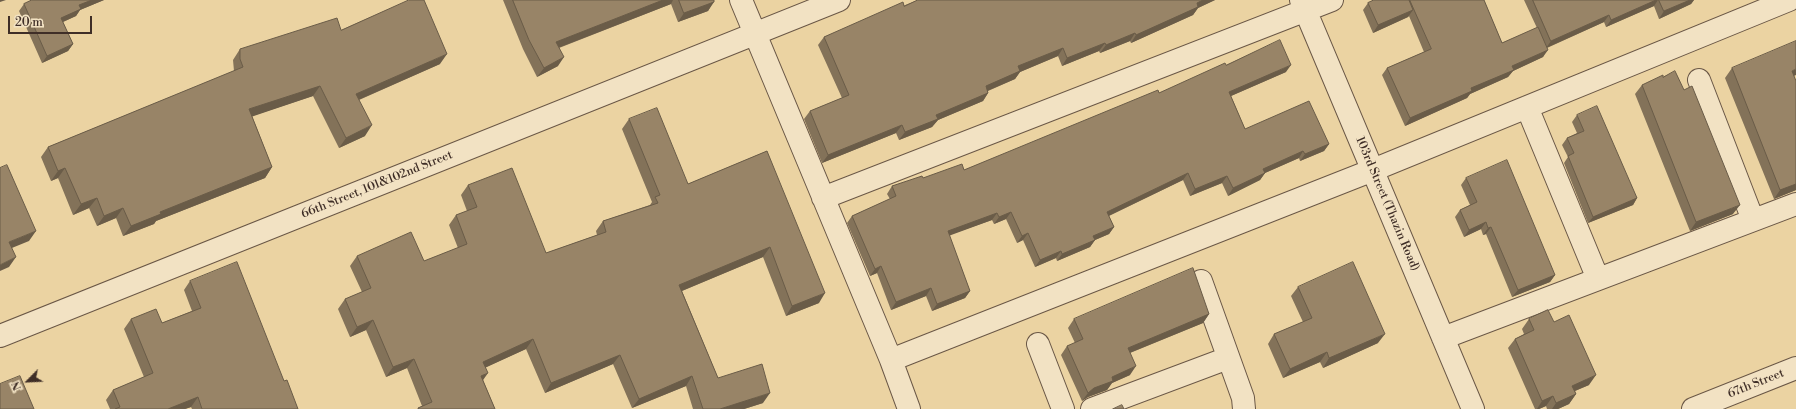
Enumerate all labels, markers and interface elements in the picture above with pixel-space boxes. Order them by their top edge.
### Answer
scale bar [10,8,94,34]
text: 20 m [15,15,43,30]
street label: 103rd Street (Thazin Road) [1352,135,1422,273]
street label: 66th Street, 101&102nd Street [299,148,455,222]
north arrow [8,361,48,401]
street label: 67th Street [1726,366,1786,402]
text: N [9,379,25,393]

